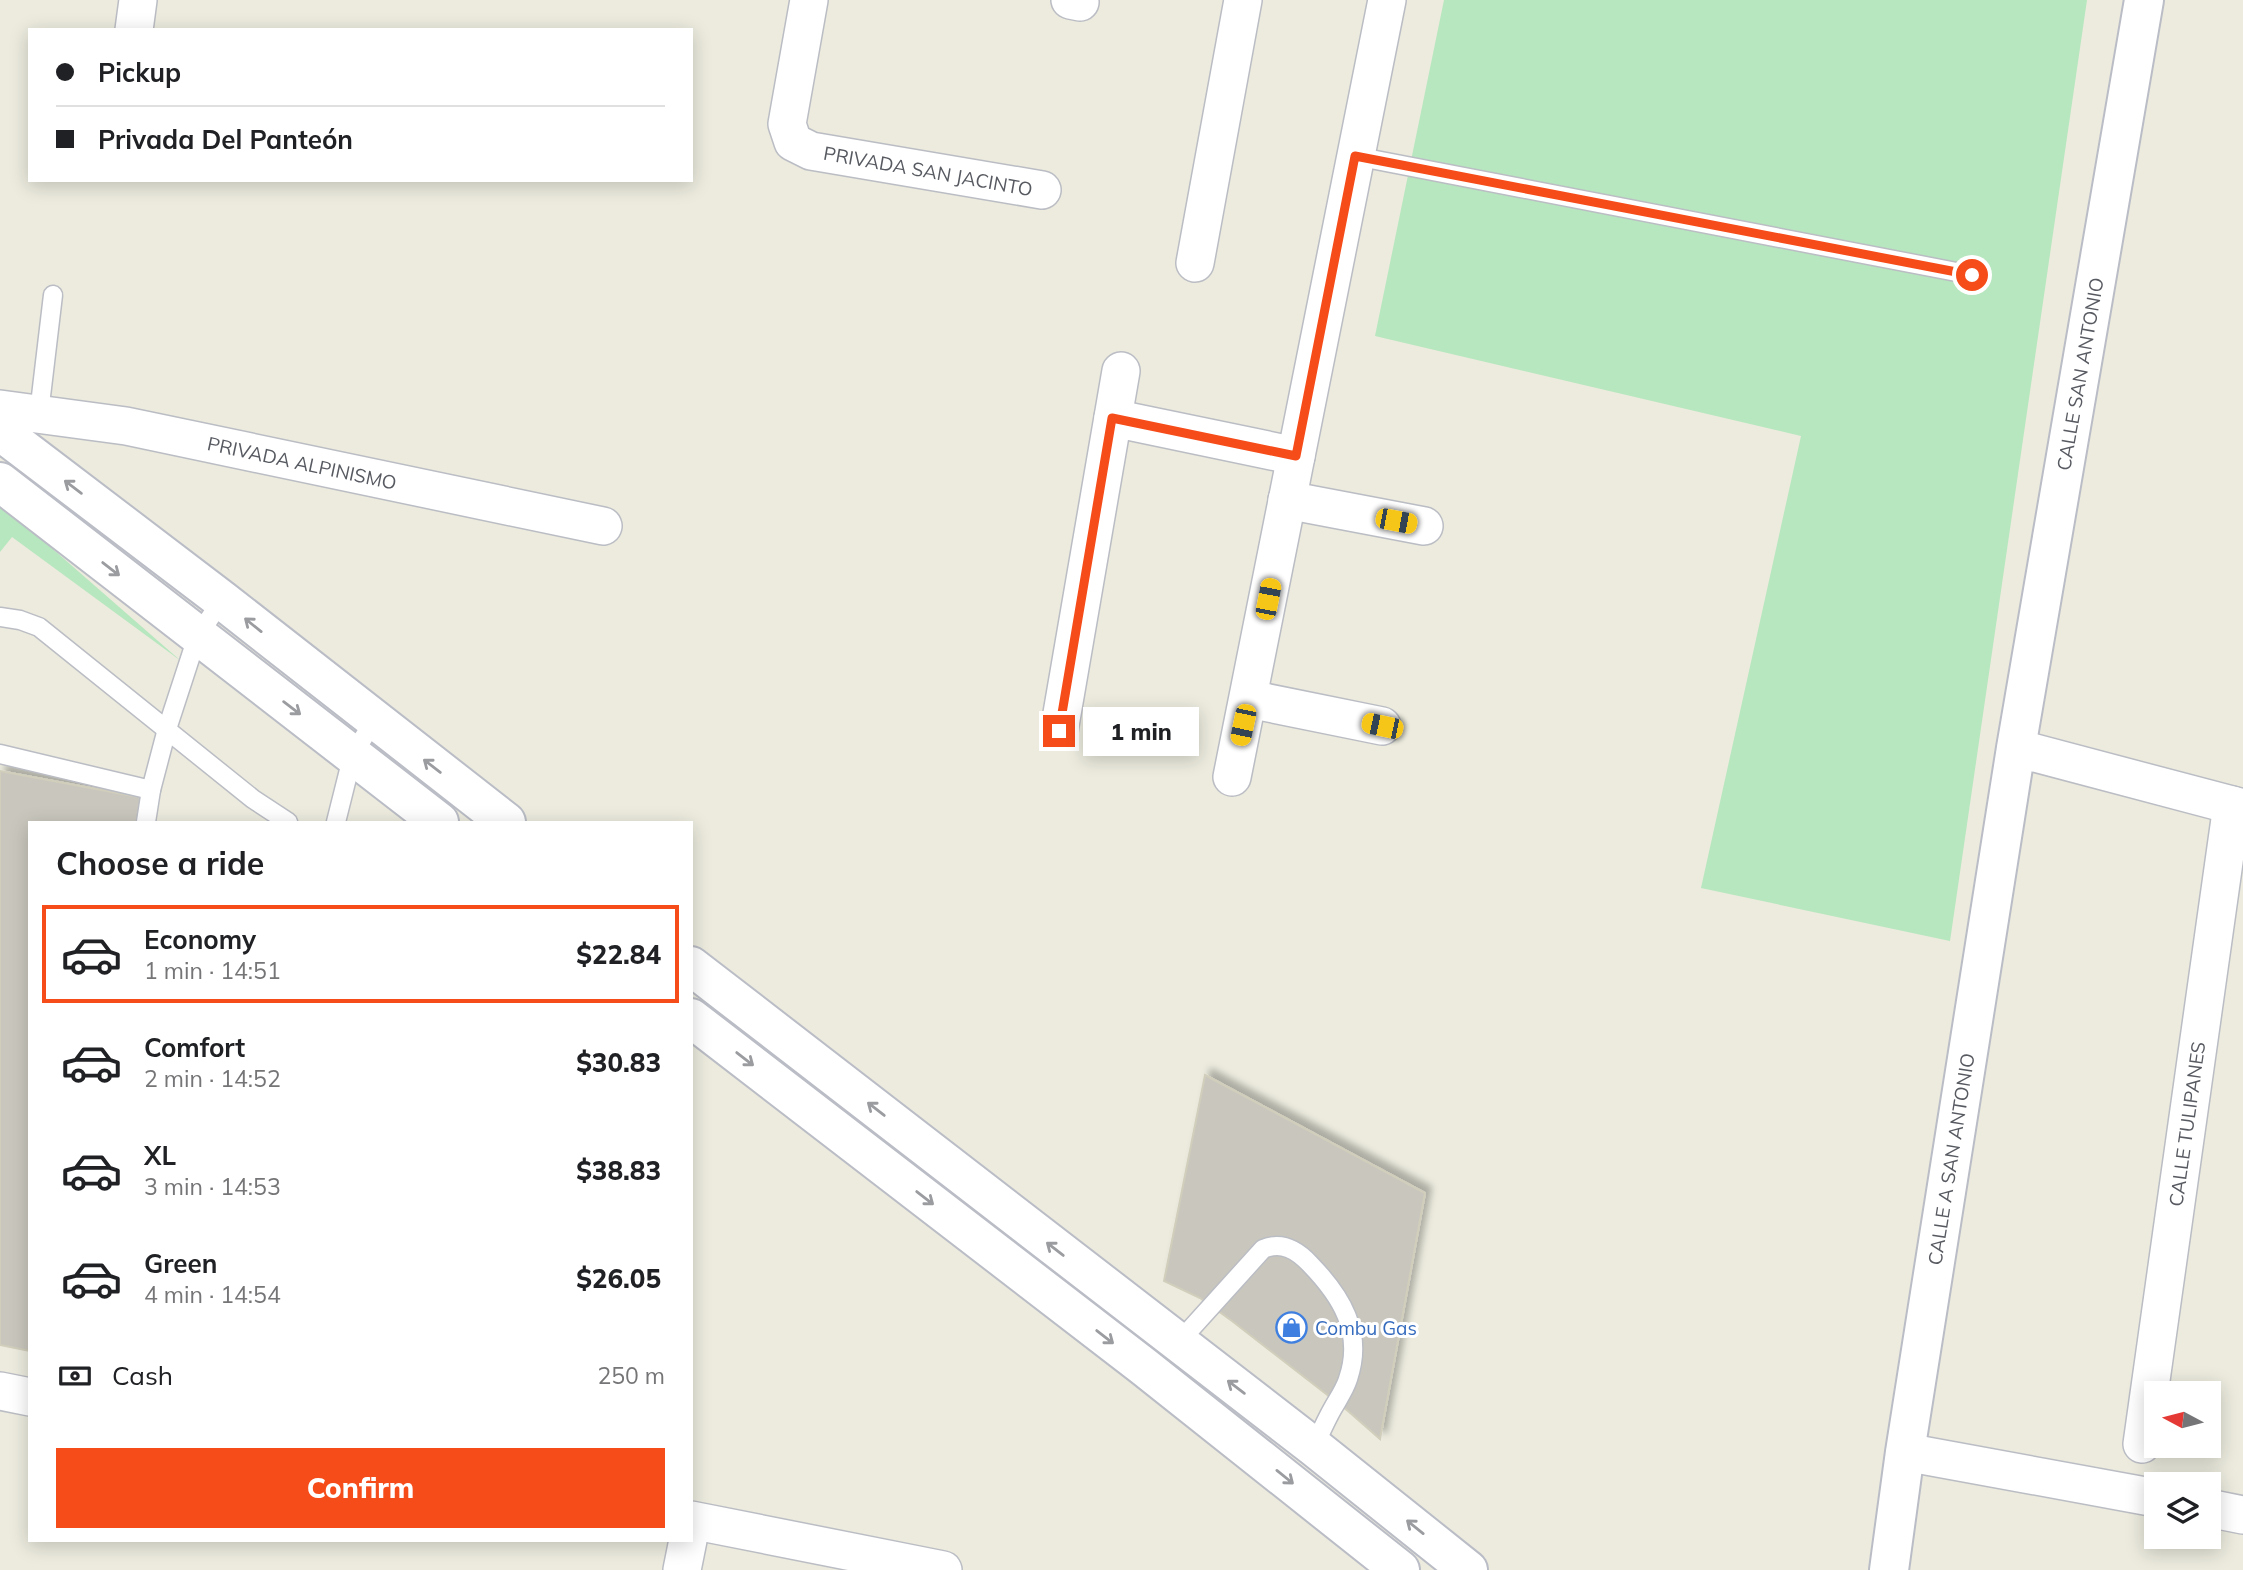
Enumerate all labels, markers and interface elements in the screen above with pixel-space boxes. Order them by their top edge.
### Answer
text: Pickup [98,56,181,89]
text: Privada Del Panteón [98,123,353,156]
street label: PRIVADA SAN JACINTO [822,141,1034,201]
route start [1956,259,1988,291]
street label: CALLE SAN ANTONIO [2051,276,2109,472]
street label: PRIVADA ALPINISMO [205,431,399,495]
one-way arrow [64,479,83,494]
car [1374,507,1419,535]
one-way arrow [102,562,120,577]
car [1254,576,1283,622]
one-way arrow [245,618,263,633]
one-way arrow [282,701,301,715]
car [1229,702,1258,748]
callout: 1 min [1084,706,1199,756]
car [1360,711,1405,741]
route end [1043,715,1075,747]
text: 1 min [1110,717,1172,746]
one-way arrow [423,758,442,773]
text: Choose a ride [56,843,264,883]
icon: car [60,923,123,986]
text: Economy [144,923,256,956]
text: $22.84 [576,938,661,971]
text: 1 min · 14:51 [144,956,281,985]
icon: car [60,1031,123,1094]
text: Comfort [144,1031,245,1064]
street label: CALLE TULIPANES [2164,1040,2210,1208]
text: $30.83 [576,1046,661,1079]
street label: CALLE A SAN ANTONIO [1922,1051,1980,1267]
one-way arrow [736,1052,754,1067]
text: 2 min · 14:52 [144,1064,281,1093]
one-way arrow [867,1102,885,1117]
icon: car [60,1139,123,1202]
text: XL [144,1139,176,1172]
text: $38.83 [576,1154,661,1187]
text: 3 min · 14:53 [144,1172,281,1201]
one-way arrow [916,1191,934,1206]
one-way arrow [1047,1241,1065,1256]
icon: car [60,1247,123,1310]
text: Green [144,1247,217,1280]
text: $26.05 [576,1262,661,1295]
text: 4 min · 14:54 [144,1280,281,1309]
shop icon: Combu Gas [1275,1311,1309,1345]
place label: Combu Gas [1315,1316,1417,1340]
one-way arrow [1096,1330,1114,1345]
icon: cash [56,1357,94,1395]
text: Cash [112,1359,173,1392]
text: 250 m [597,1361,665,1390]
one-way arrow [1227,1380,1245,1395]
north arrow [2144,1381,2221,1458]
map controls [2144,1381,2221,1549]
button: Confirm [56,1448,665,1528]
one-way arrow [1275,1470,1293,1485]
button: layers [2144,1472,2221,1549]
one-way arrow [1406,1520,1424,1535]

